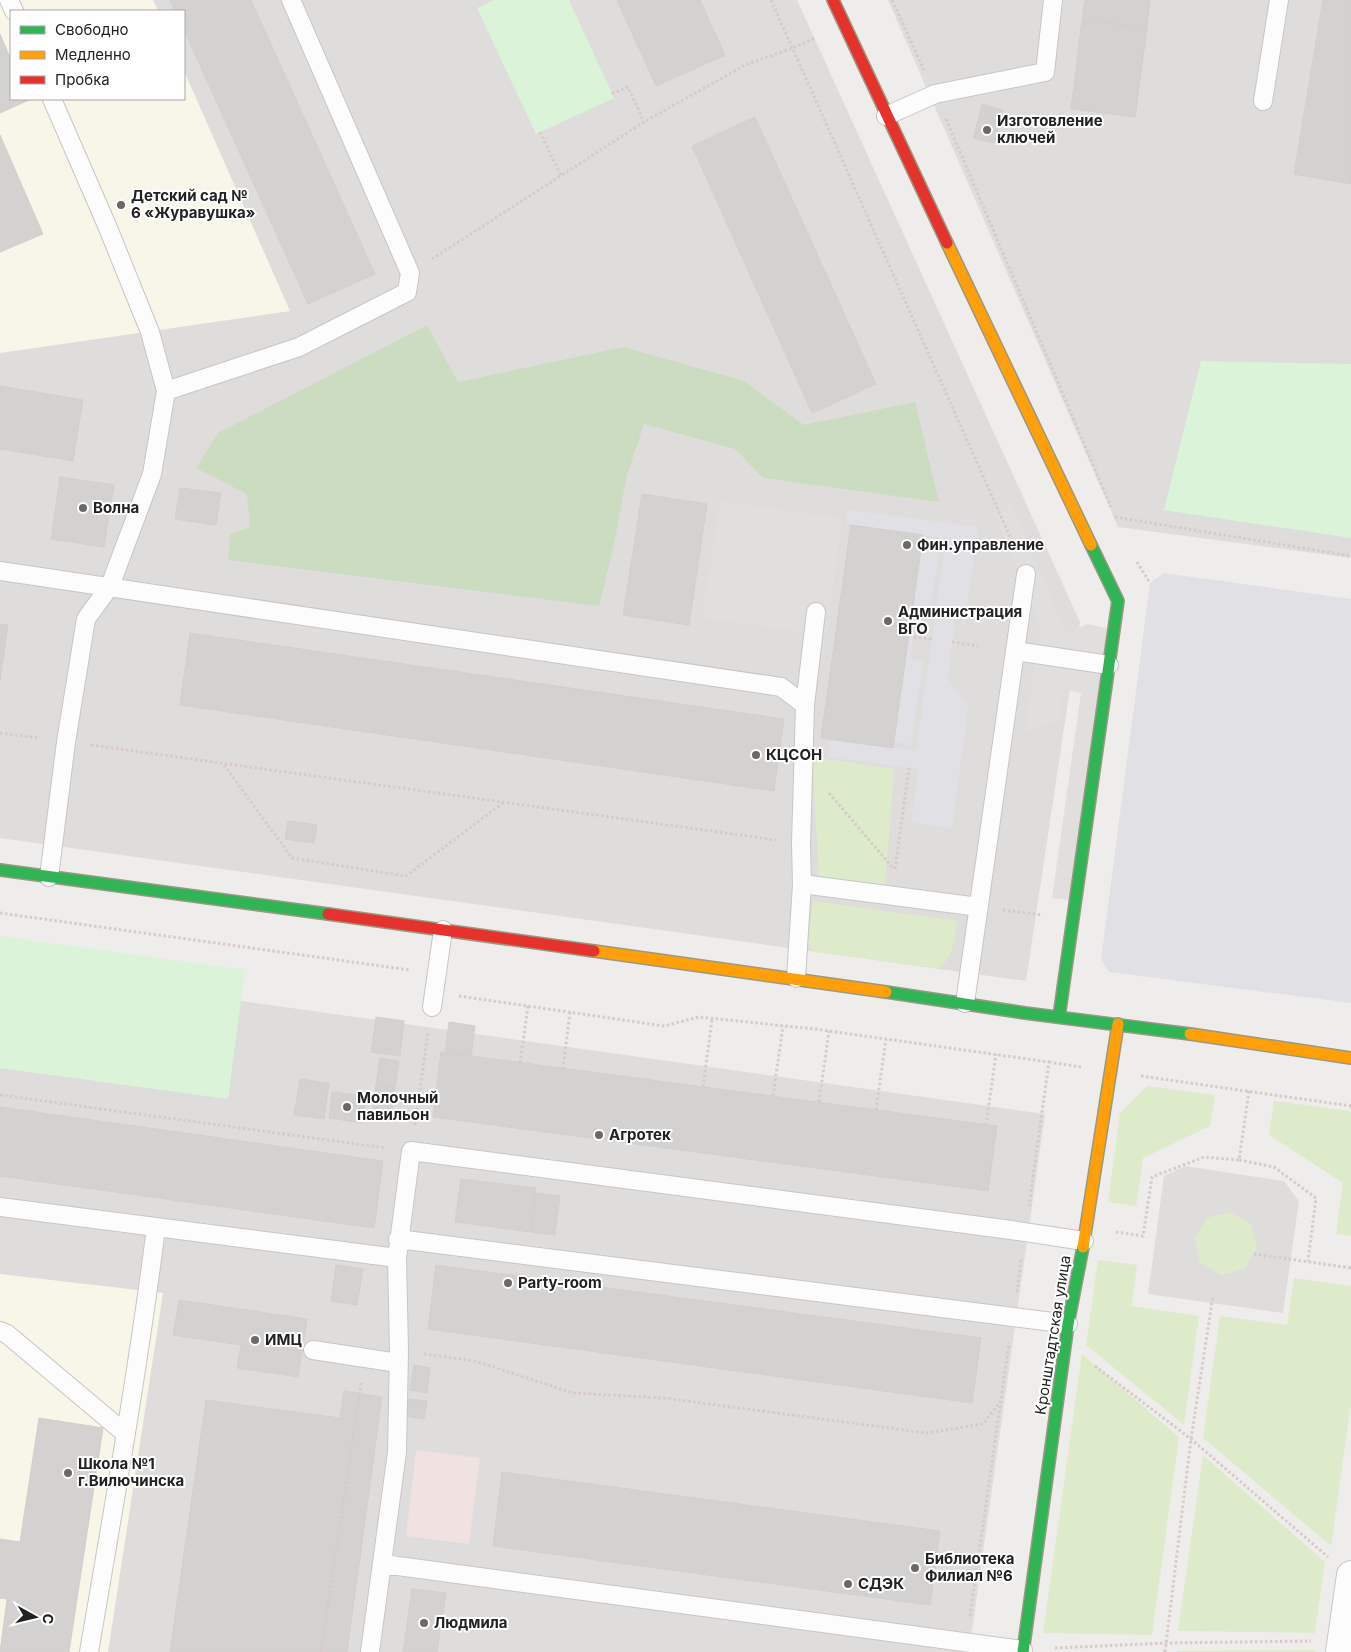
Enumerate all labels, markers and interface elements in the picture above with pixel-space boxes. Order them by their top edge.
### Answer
legend [10,10,185,100]
text: Свободно [55,20,129,39]
text: Медленно [55,45,131,64]
text: Пробка [55,70,110,89]
place label: Изготовление ключей [997,111,1103,147]
marker: Изготовление ключей [981,124,993,136]
place label: Детский сад № 6 «Журавушка» [131,186,256,222]
marker: Детский сад № 6 «Журавушка» [115,199,127,211]
place label: Волна [93,498,139,517]
marker: Волна [77,502,89,514]
place label: Фин.управление [917,535,1044,554]
marker: Фин.управление [901,539,913,551]
place label: Администрация ВГО [898,602,1022,638]
marker: Администрация ВГО [882,615,894,627]
place label: КЦСОН [766,745,822,764]
marker: КЦСОН [750,749,762,761]
place label: Молочный павильон [357,1088,438,1124]
marker: Молочный павильон [341,1101,353,1113]
place label: Агротек [609,1125,671,1144]
marker: Агротек [593,1129,605,1141]
street label: Кронштадтская улица [1031,1254,1075,1416]
place label: Party-room [518,1273,602,1292]
marker: Party-room [502,1277,514,1289]
place label: ИМЦ [265,1330,302,1349]
marker: ИМЦ [249,1334,261,1346]
place label: Школа №1 г.Вилючинска [78,1454,184,1490]
marker: Школа №1 г.Вилючинска [62,1467,74,1479]
place label: Библиотека Филиал №6 [925,1549,1014,1585]
marker: Библиотека Филиал №6 [909,1562,921,1574]
place label: СДЭК [858,1574,904,1593]
marker: СДЭК [842,1578,854,1590]
north arrow [10,1592,60,1642]
text: С [39,1613,58,1625]
place label: Людмила [434,1613,508,1632]
marker: Людмила [418,1617,430,1629]

